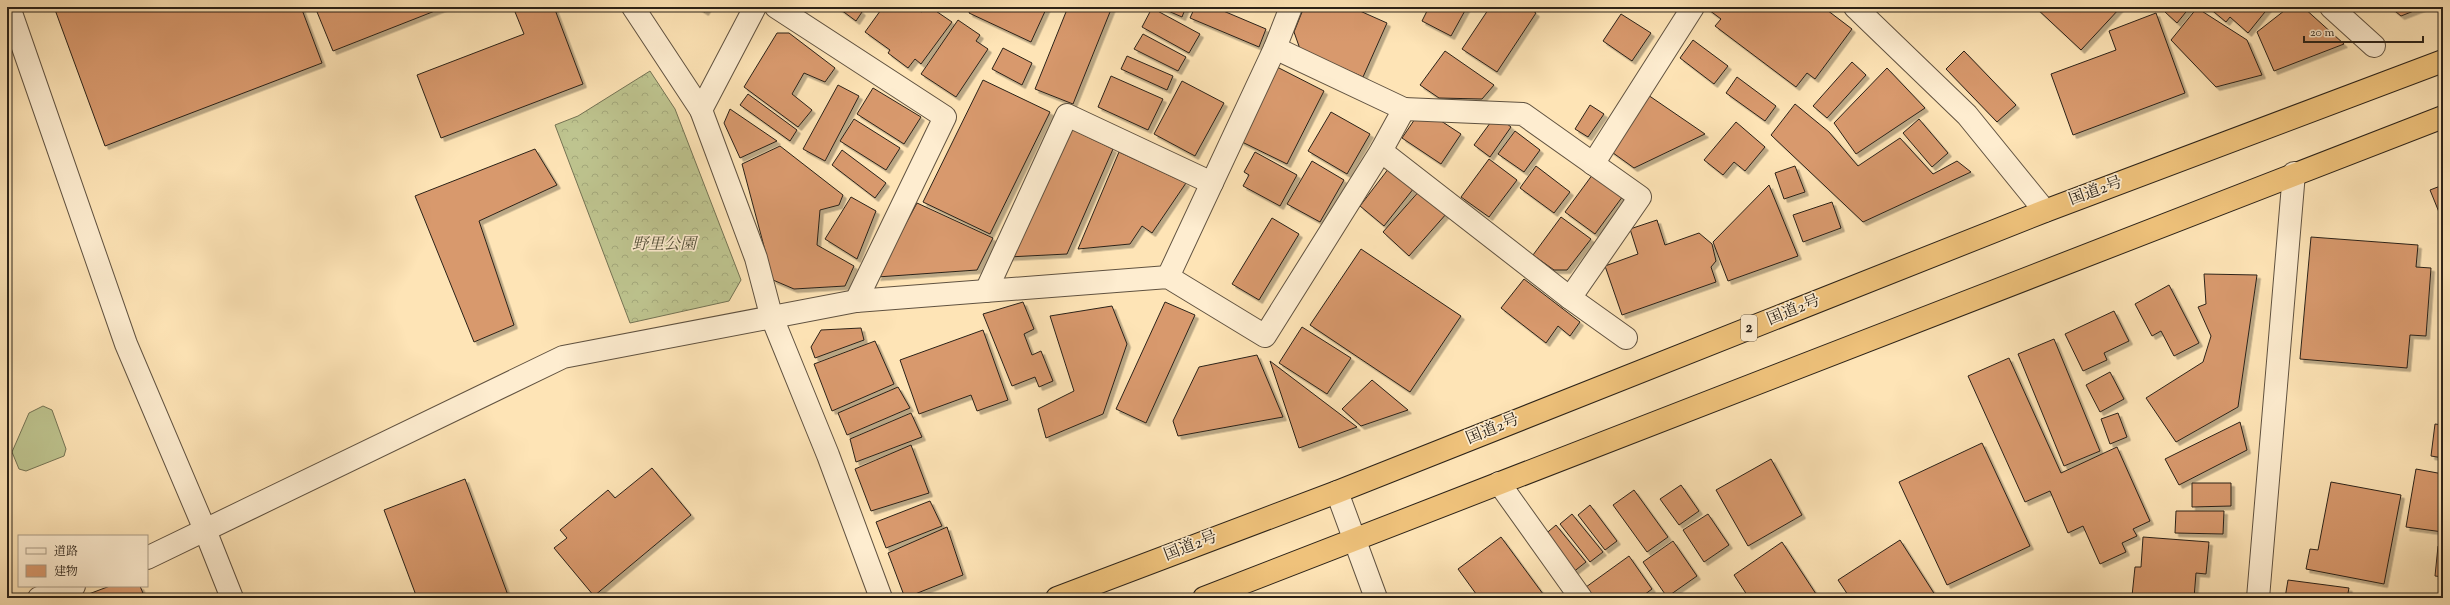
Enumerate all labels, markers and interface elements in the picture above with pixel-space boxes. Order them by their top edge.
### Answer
scale bar [2304,18,2423,44]
text: 20 m [2310,24,2335,42]
street label: 国道2号 [2066,172,2126,212]
park label: 野里公園 [632,234,699,257]
street label: 国道2号 [1764,290,1824,332]
road number: 2 [1741,315,1757,341]
street label: 国道2号 [1463,409,1523,451]
street label: 国道2号 [1161,526,1221,568]
legend [18,535,148,587]
text: 道路 [54,543,78,561]
text: 建物 [54,563,78,581]

